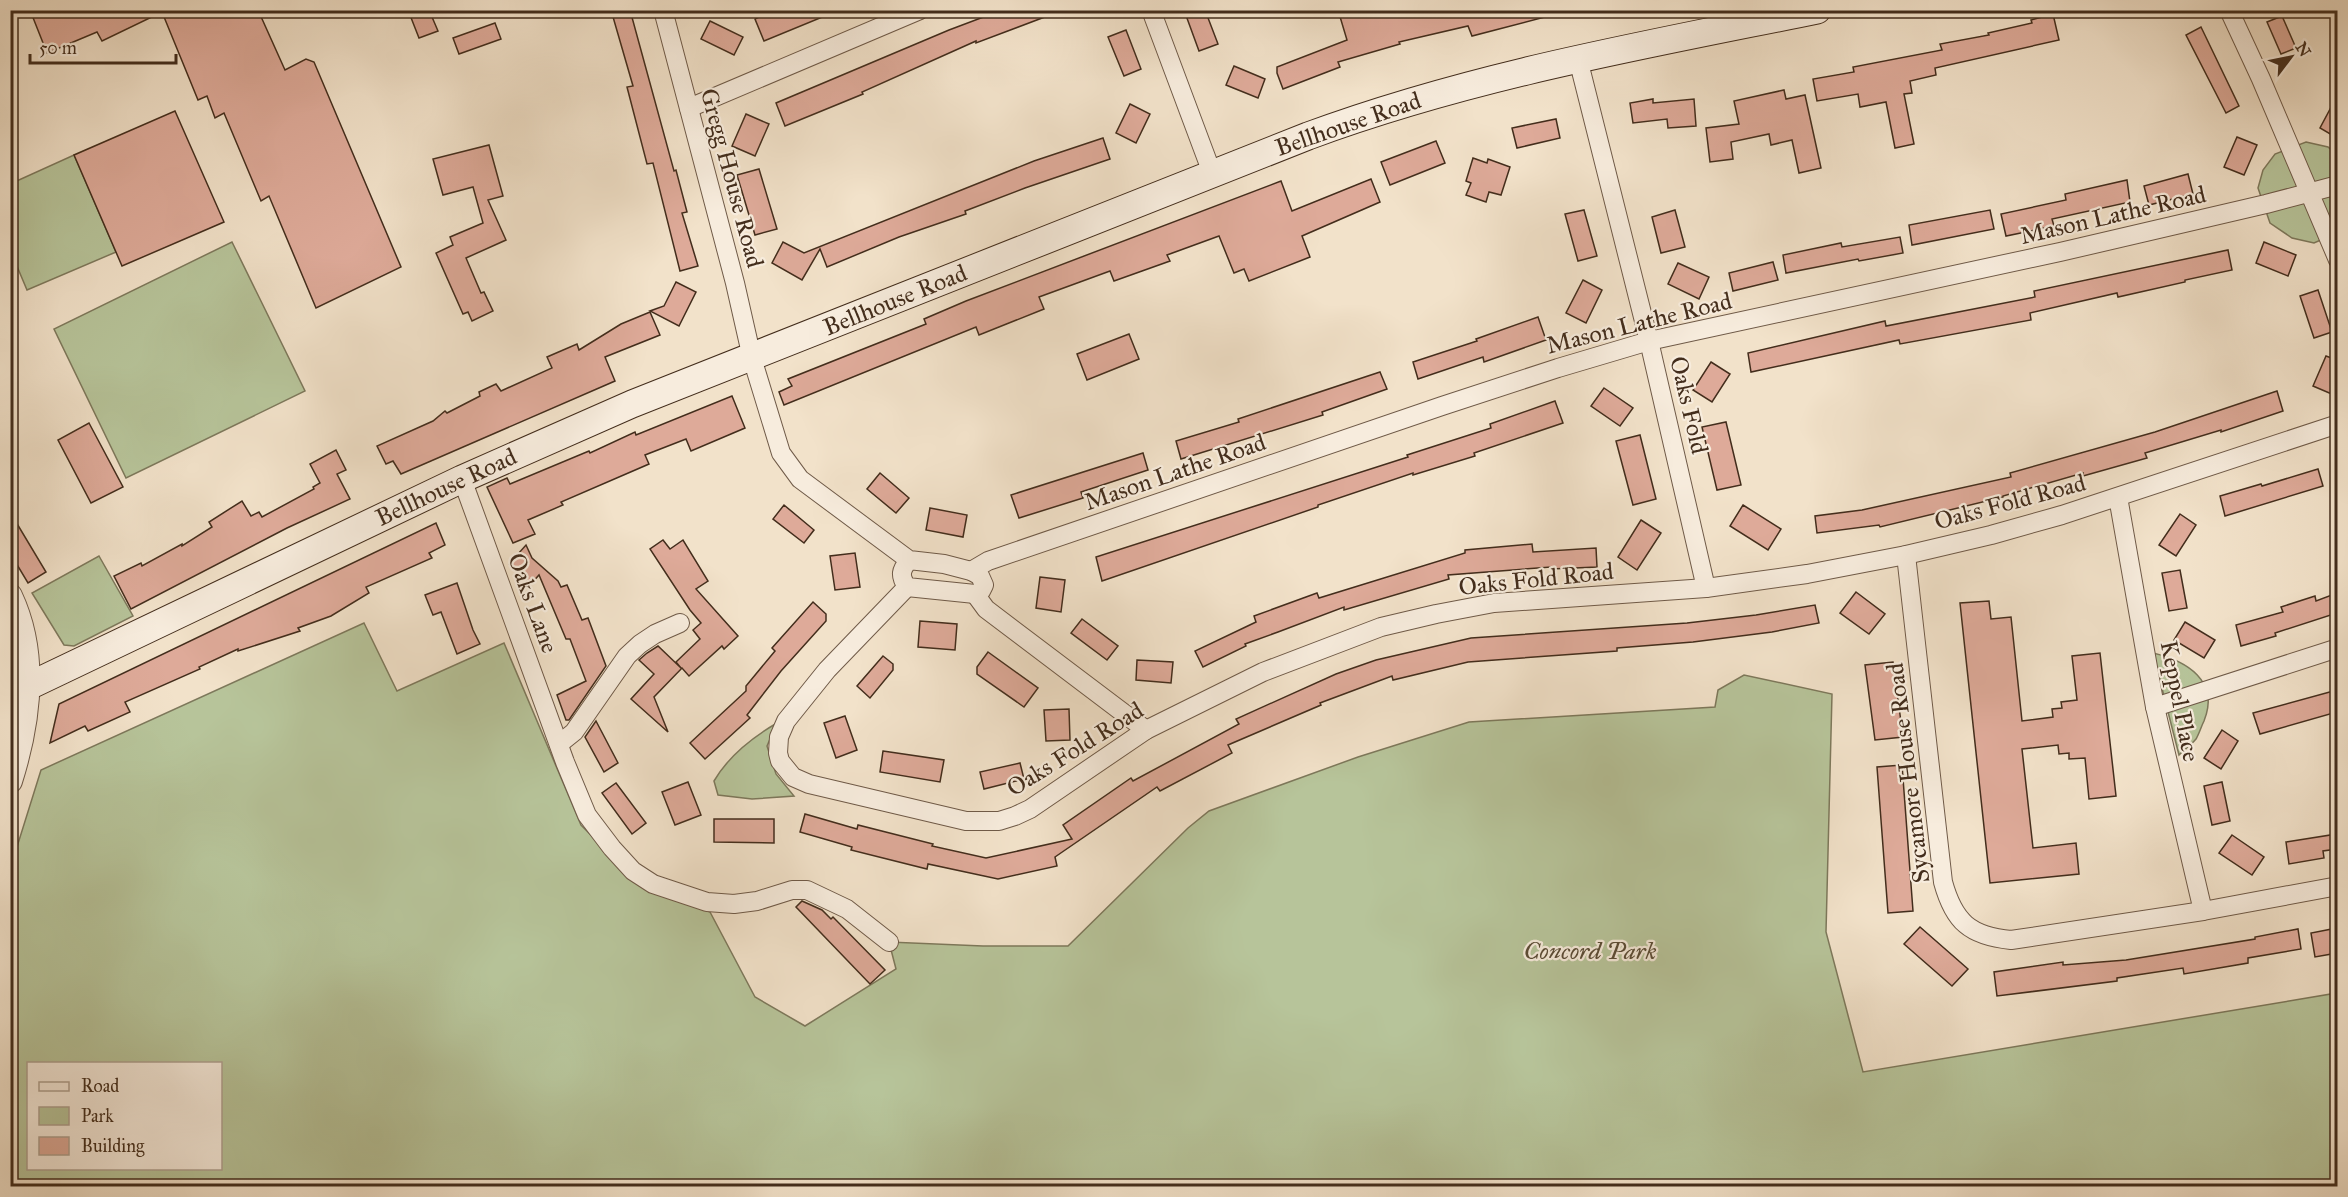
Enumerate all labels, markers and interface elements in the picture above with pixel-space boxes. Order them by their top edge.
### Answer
scale bar [30,27,176,65]
north arrow [2261,27,2321,87]
text: 50 m [39,37,77,59]
text: N [2292,39,2315,60]
street label: Gregg House Road [694,85,770,271]
street label: Bellhouse Road [1271,85,1425,163]
street label: Mason Lathe Road [2017,179,2209,251]
street label: Bellhouse Road [819,258,971,342]
street label: Mason Lathe Road [1543,285,1735,361]
street label: Oaks Fold [1663,353,1715,457]
street label: Mason Lathe Road [1080,427,1270,517]
street label: Bellhouse Road [371,441,521,533]
street label: Oaks Fold Road [1931,467,2089,537]
street label: Oaks Lane [501,549,565,657]
street label: Oaks Fold Road [1457,556,1615,602]
street label: Keppel Place [2154,638,2206,764]
street label: Sycamore House Road [1880,661,1936,885]
street label: Oaks Fold Road [1001,695,1149,803]
park label: Concord Park [1524,936,1657,966]
legend [27,1062,222,1170]
text: Road [81,1075,119,1097]
text: Park [81,1105,114,1127]
text: Building [81,1135,145,1158]

